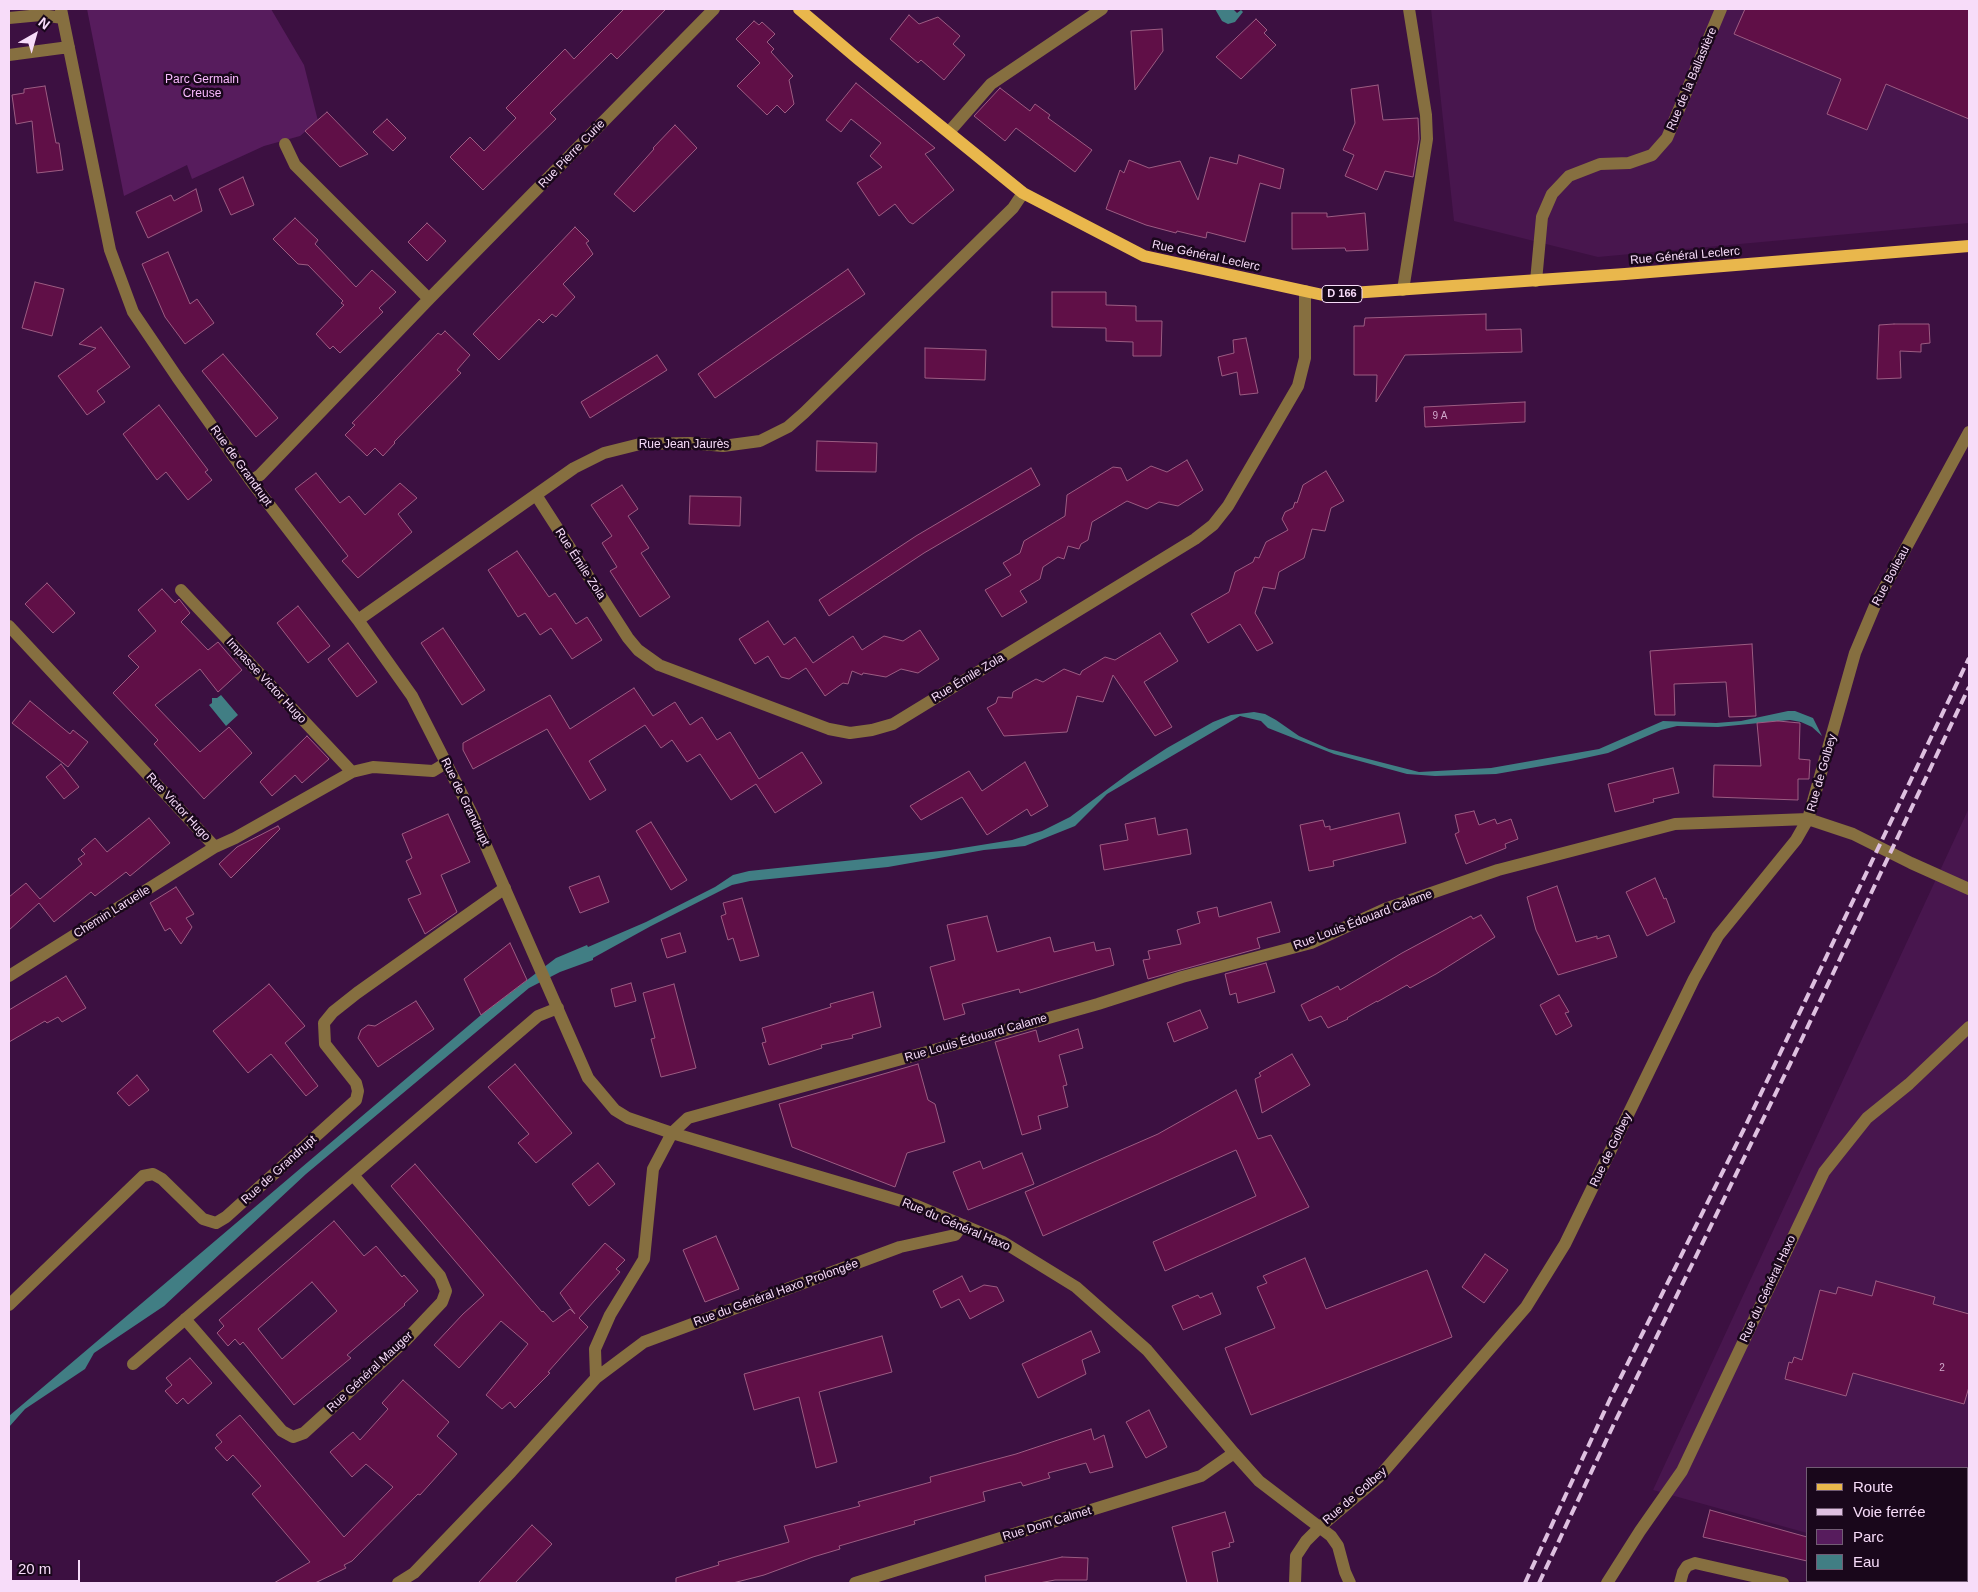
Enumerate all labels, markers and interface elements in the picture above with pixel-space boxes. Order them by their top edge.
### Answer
north arrow [10,10,60,60]
text: N [35,14,53,33]
street label: Rue de la Ballastière [1664,25,1720,133]
park label: Parc Germain Creuse [165,73,239,101]
street label: Rue Pierre Curie [536,117,608,191]
street label: Rue Général Leclerc [1151,238,1261,274]
street label: Rue Général Leclerc [1630,244,1740,268]
road number: D 166 [1322,286,1362,302]
house number: 9 A [1432,410,1448,422]
street label: Rue de Grandrupt [207,423,275,509]
street label: Rue Jean Jaurès [639,438,729,452]
street label: Rue Émile Zola [552,526,608,602]
street label: Rue Boileau [1869,544,1913,608]
street label: Impasse Victor Hugo [223,635,309,727]
street label: Rue Émile Zola [929,651,1007,705]
street label: Rue de Golbey [1804,733,1840,813]
street label: Rue de Grandrupt [437,756,493,848]
street label: Rue Victor Hugo [143,770,213,844]
street label: Chemin Laruelle [71,883,153,941]
street label: Rue Louis Édouard Calame [1292,887,1434,953]
street label: Rue Louis Édouard Calame [903,1011,1049,1065]
street label: Rue de Golbey [1587,1111,1635,1189]
street label: Rue de Grandrupt [238,1133,320,1207]
street label: Rue du Général Haxo [900,1196,1012,1254]
street label: Rue du Général Haxo [1737,1233,1799,1345]
street label: Rue du Général Haxo Prolongée [692,1256,860,1330]
street label: Rue Général Mauger [324,1329,416,1415]
house number: 2 [1939,1362,1945,1374]
street label: Rue de Golbey [1320,1464,1390,1528]
legend [1806,1467,1968,1582]
text: Route [1853,1478,1893,1495]
text: Voie ferrée [1853,1503,1926,1520]
street label: Rue Dom Calmet [1001,1504,1093,1544]
text: Parc [1853,1528,1884,1545]
scale bar [12,1550,82,1582]
text: Eau [1853,1553,1880,1570]
text: 20 m [18,1560,51,1577]

